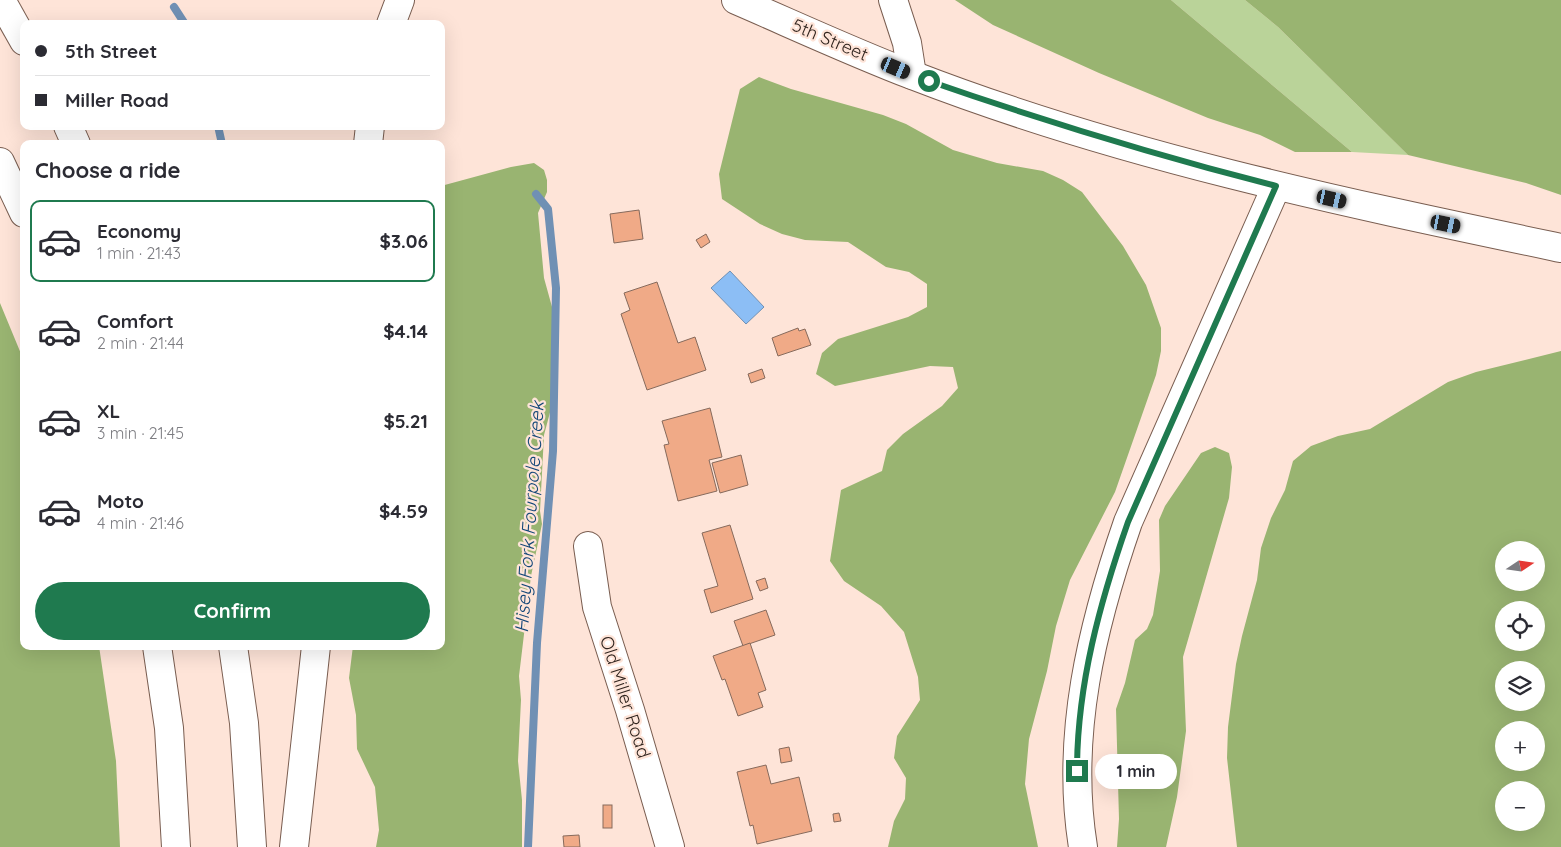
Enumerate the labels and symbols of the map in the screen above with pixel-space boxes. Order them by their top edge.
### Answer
street label: 5th Street [789,13,872,66]
car [879,55,912,81]
route start [918,70,940,92]
car [1315,188,1348,210]
car [1429,214,1462,234]
water label: Hisey Fork Fourpole Creek [509,399,549,634]
north arrow [1495,541,1545,591]
street label: Old Miller Road [595,633,656,761]
callout: 1 min [1094,754,1177,788]
route end [1066,760,1088,782]

